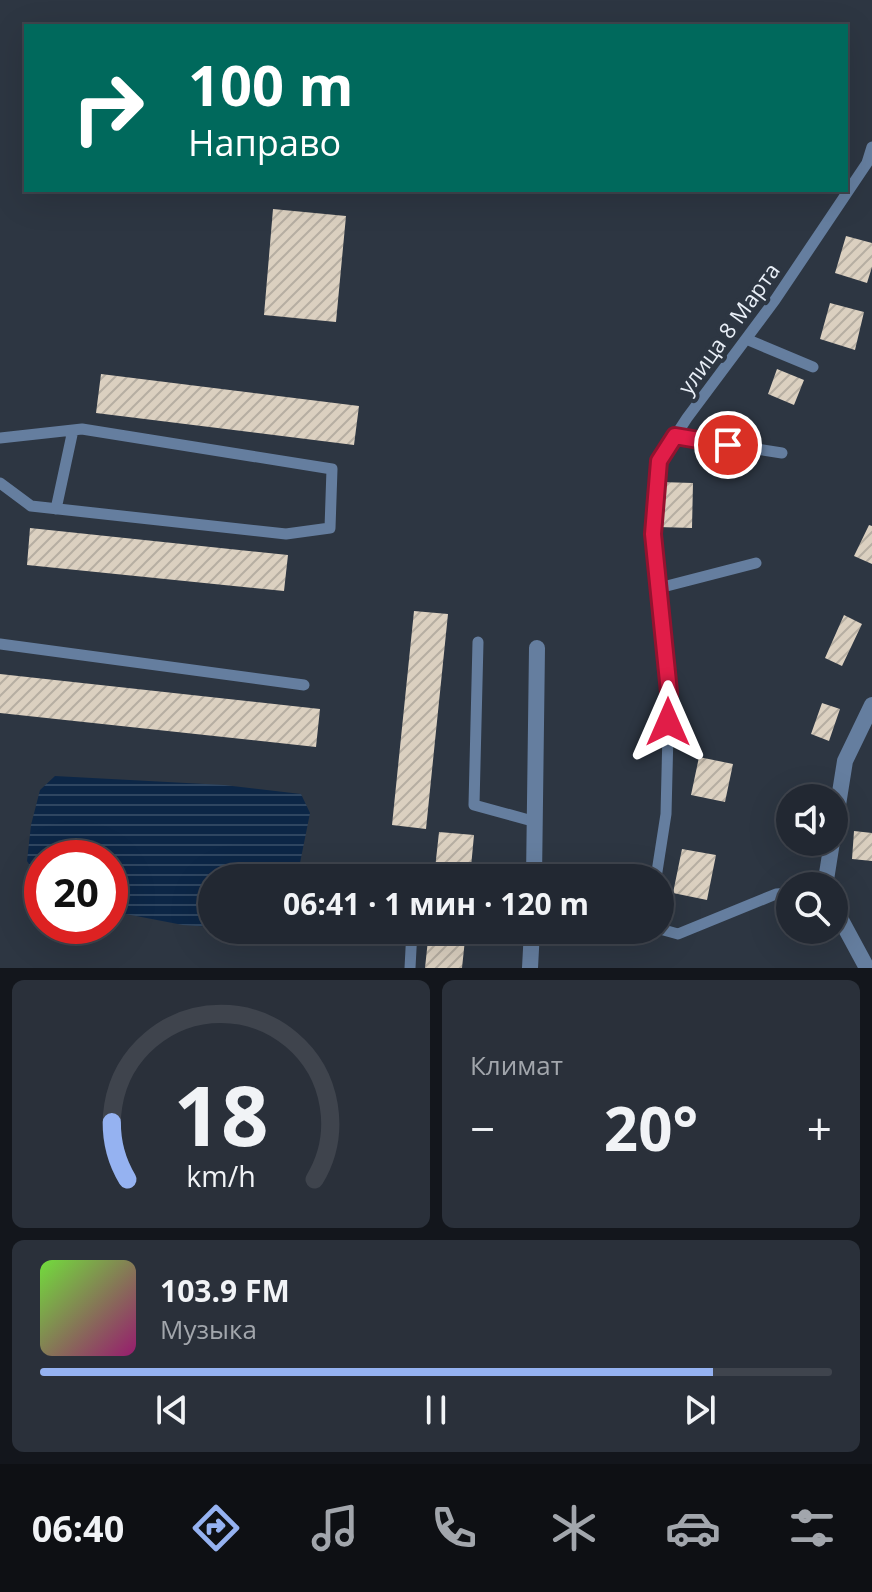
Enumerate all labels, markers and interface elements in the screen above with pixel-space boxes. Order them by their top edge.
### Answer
text: 100 m [188,46,354,122]
icon: right [56,56,160,160]
text: Направо [188,118,341,167]
street label: улица 8 Марта [670,256,786,400]
pin [694,411,762,479]
icon: arrive [706,423,750,467]
position arrow [626,680,710,764]
map controls [776,784,848,944]
button: sound [776,784,848,856]
speed limit sign: 20 [24,840,128,944]
button: search [776,872,848,944]
text: 06:41 · 1 мин · 120 m [283,883,589,924]
text: Климат [470,1047,563,1083]
text: 18 [173,1057,269,1170]
text: 20° [604,1087,698,1169]
text: − [470,1098,495,1158]
text: + [807,1098,832,1158]
text: km/h [186,1156,256,1195]
text: 103.9 FM [160,1270,290,1311]
text: Музыка [160,1311,257,1347]
icon: previous [150,1388,194,1432]
icon: pause [414,1388,458,1432]
icon: next [678,1388,722,1432]
icon: directions [188,1500,244,1556]
icon: music [307,1500,363,1556]
icon: phone [426,1500,482,1556]
icon: climate [546,1500,602,1556]
icon: car [665,1500,721,1556]
icon: filters [784,1500,840,1556]
text: 06:40 [32,1504,124,1553]

